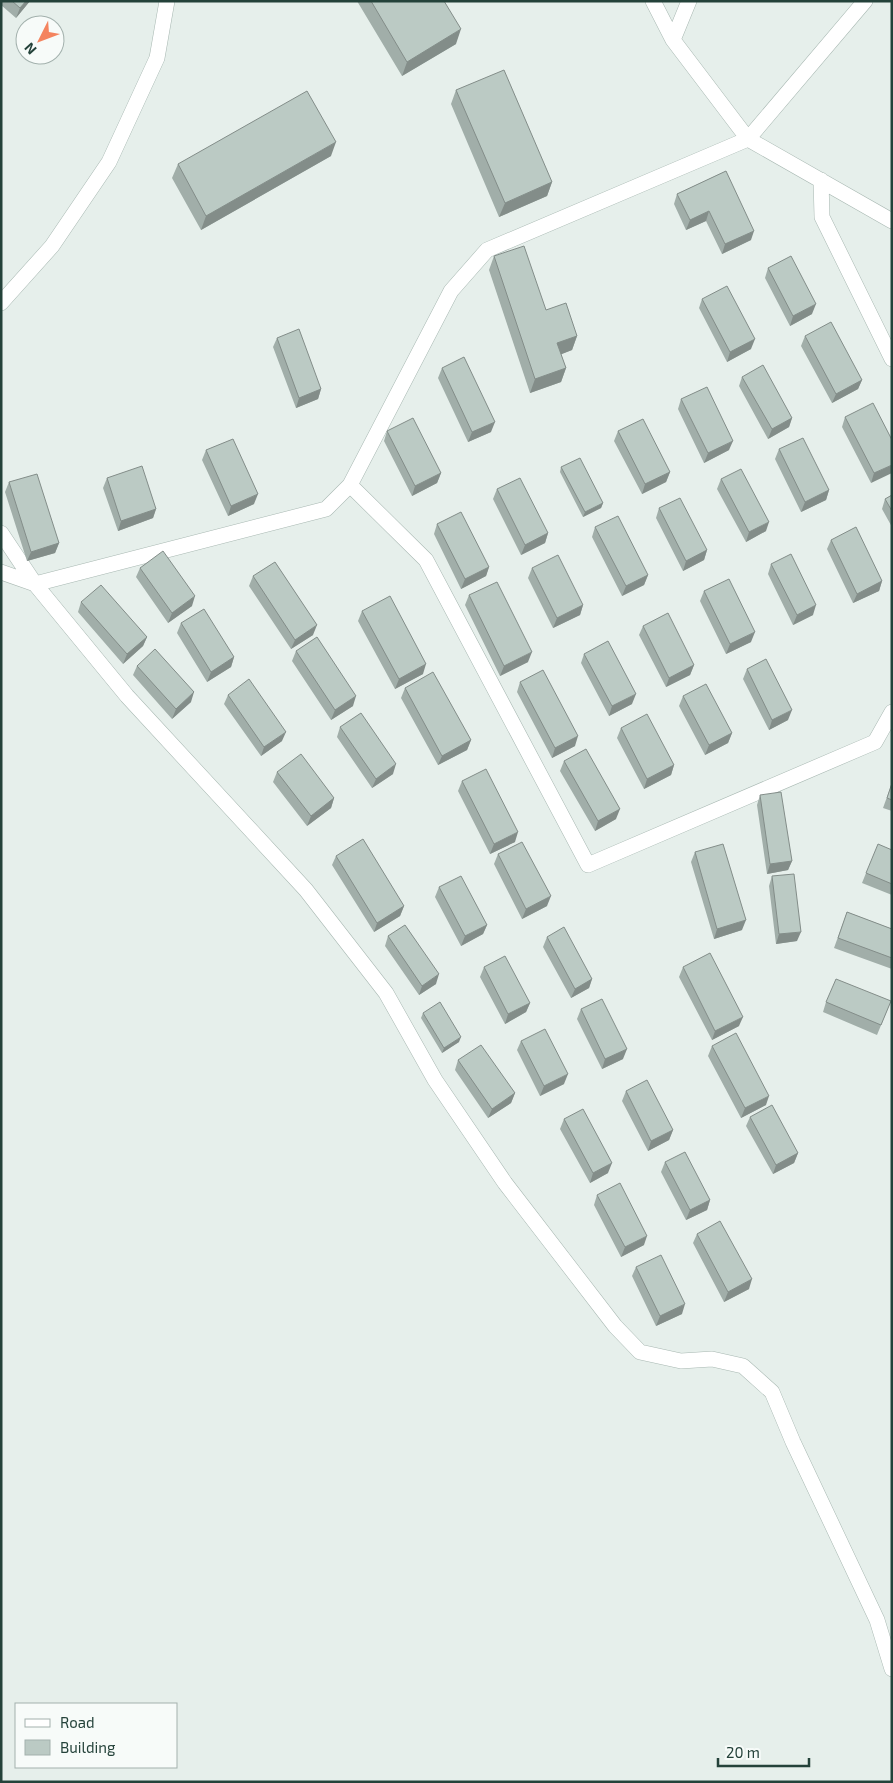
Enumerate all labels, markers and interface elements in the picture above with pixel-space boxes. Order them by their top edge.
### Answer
north arrow [15,15,65,65]
text: N [20,40,40,58]
legend [15,1703,178,1768]
text: Road [60,1713,95,1731]
scale bar [718,1736,809,1768]
text: Building [60,1738,116,1756]
text: 20 m [726,1743,760,1761]

